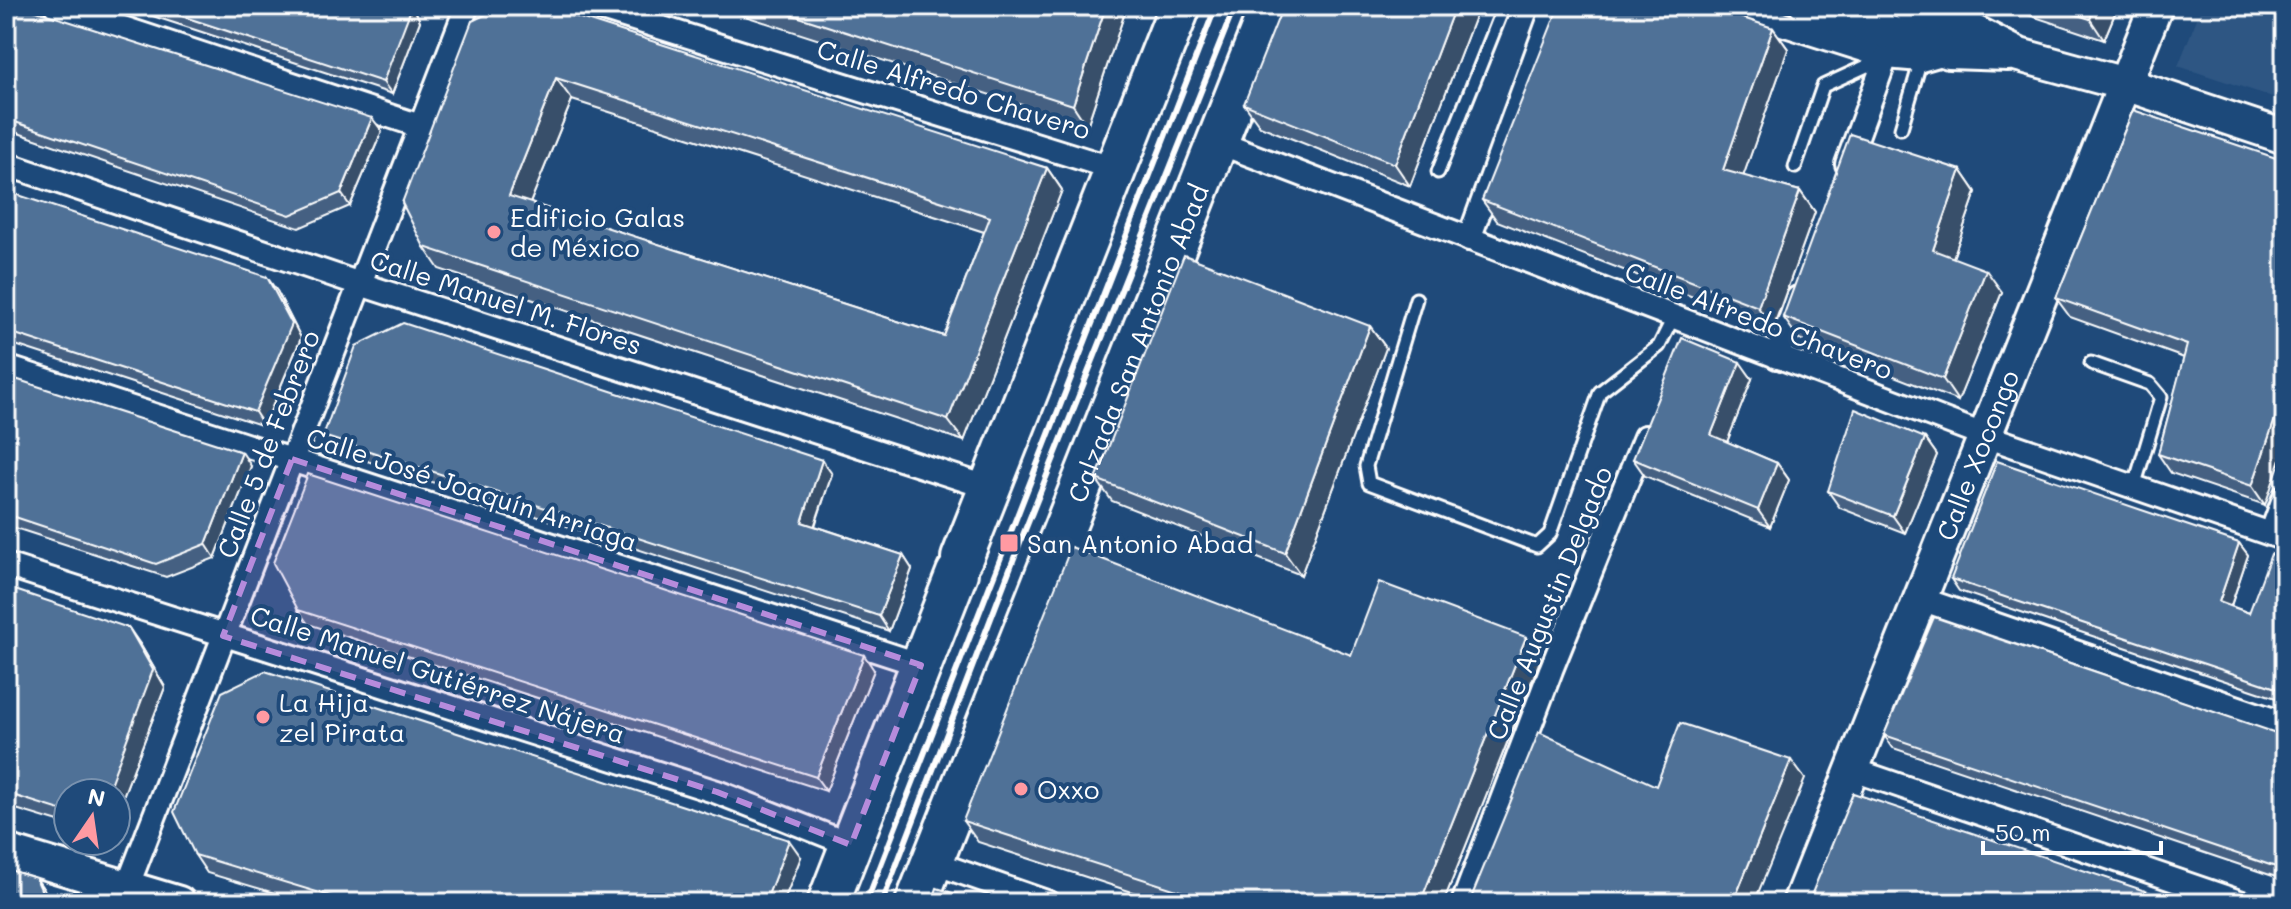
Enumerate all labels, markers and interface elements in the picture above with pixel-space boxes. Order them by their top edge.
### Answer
street label: Calle Alfredo Chavero [813,31,1095,147]
street label: Calzada San Antonio Abad [1059,179,1216,507]
place label: Edificio Galas de México [510,200,685,264]
marker: Edificio Galas de México [485,223,503,241]
street label: Calle Manuel M. Flores [366,242,646,362]
street label: Calle Alfredo Chavero [1620,253,1898,387]
street label: Calle 5 de Febrero [209,325,327,563]
street label: Calle Xocongo [1928,365,2026,545]
street label: Calle José Joaquín Arriaga [302,419,642,559]
street label: Calle Augustin Delgado [1479,461,1619,745]
place label: San Antonio Abad [1027,526,1253,560]
marker: San Antonio Abad [998,532,1020,554]
street label: Calle Manuel Gutiérrez Nájera [246,597,630,751]
place label: La Hija zel Pirata [279,685,405,749]
marker: La Hija zel Pirata [254,708,272,726]
place label: Oxxo [1037,772,1099,806]
north arrow [52,777,132,857]
marker: Oxxo [1012,780,1030,798]
text: N [85,781,108,813]
scale bar [1983,805,2161,855]
text: 50 m [1995,816,2051,847]

